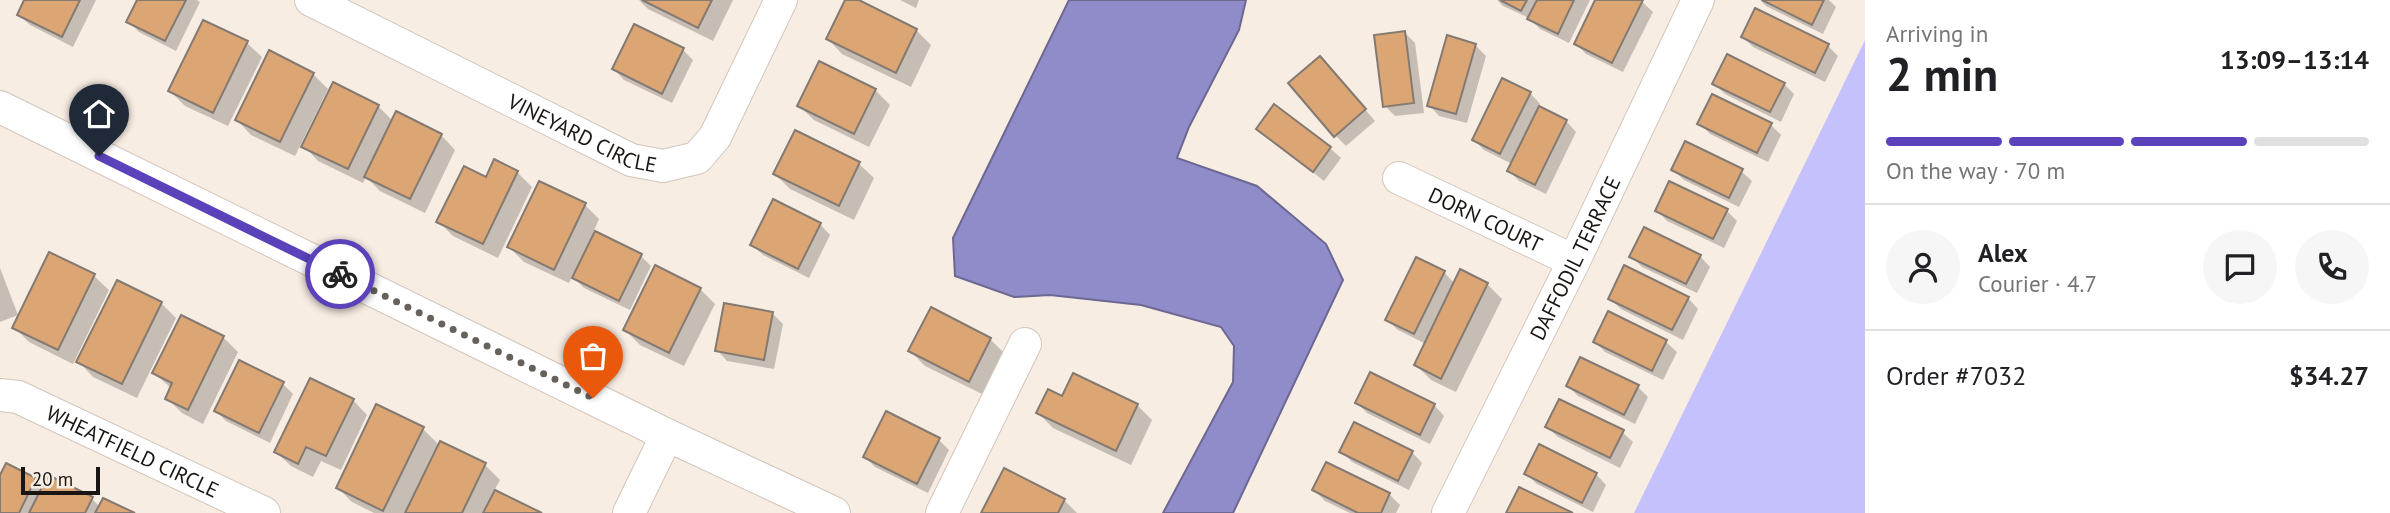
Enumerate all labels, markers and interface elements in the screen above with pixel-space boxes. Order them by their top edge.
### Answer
text: Arriving in [1886,19,1988,48]
text: 13:09–13:14 [2220,43,2369,76]
text: 2 min [1886,44,1998,104]
pin [69,84,129,156]
street label: VINEYARD CIRCLE [503,87,659,178]
icon: home [80,95,118,133]
text: On the way · 70 m [1886,156,2065,185]
street label: DAFFODIL TERRACE [1523,172,1626,344]
street label: DORN COURT [1424,181,1547,258]
button: person [1886,230,1960,304]
button: chat [2203,230,2277,304]
button: phone [2295,230,2369,304]
text: Alex [1978,236,2028,269]
courier [305,239,375,309]
icon: bike [321,255,359,293]
text: Courier · 4.7 [1978,269,2097,298]
pin [563,326,623,398]
icon: bag [574,337,612,375]
text: Order #7032 [1886,359,2026,392]
text: $34.27 [2289,359,2369,392]
street label: WHEATFIELD CIRCLE [42,399,223,503]
scale bar [21,464,100,496]
text: 20 m [32,467,73,491]

